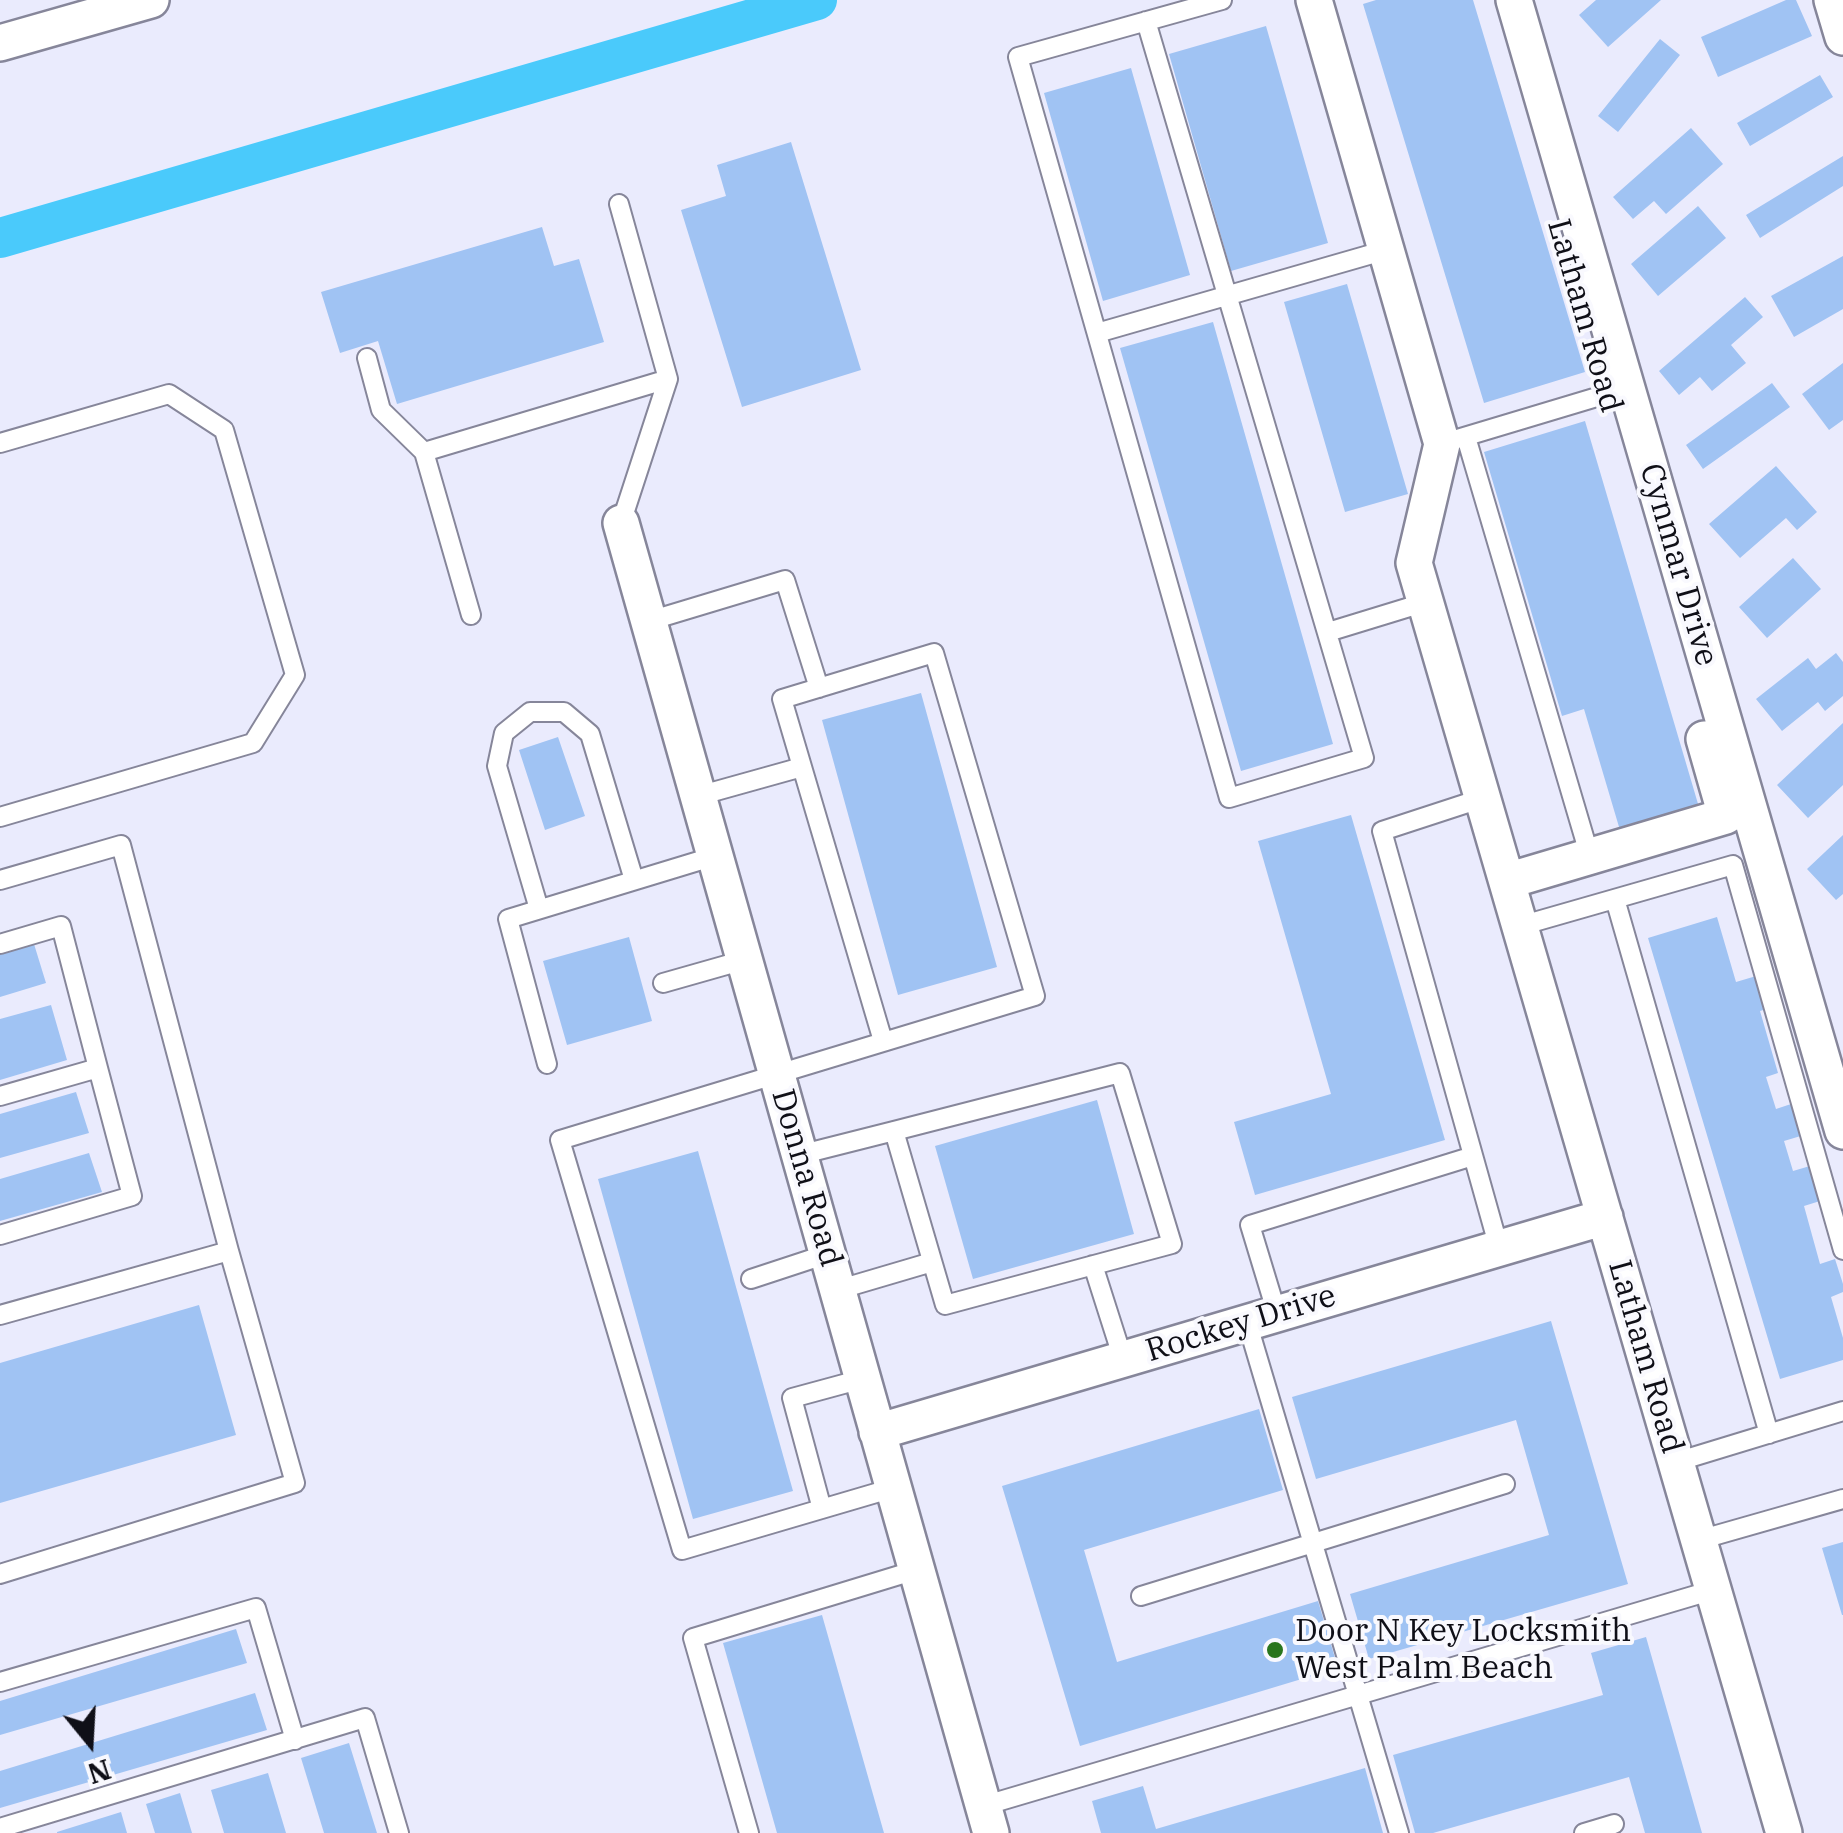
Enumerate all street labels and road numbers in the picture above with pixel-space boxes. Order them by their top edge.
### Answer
street label: Latham Road [1538,215,1630,417]
street label: Cynmar Drive [1631,459,1725,671]
street label: Donna Road [762,1085,850,1271]
street label: Latham Road [1599,1256,1691,1458]
street label: Rockey Drive [1141,1277,1341,1371]

